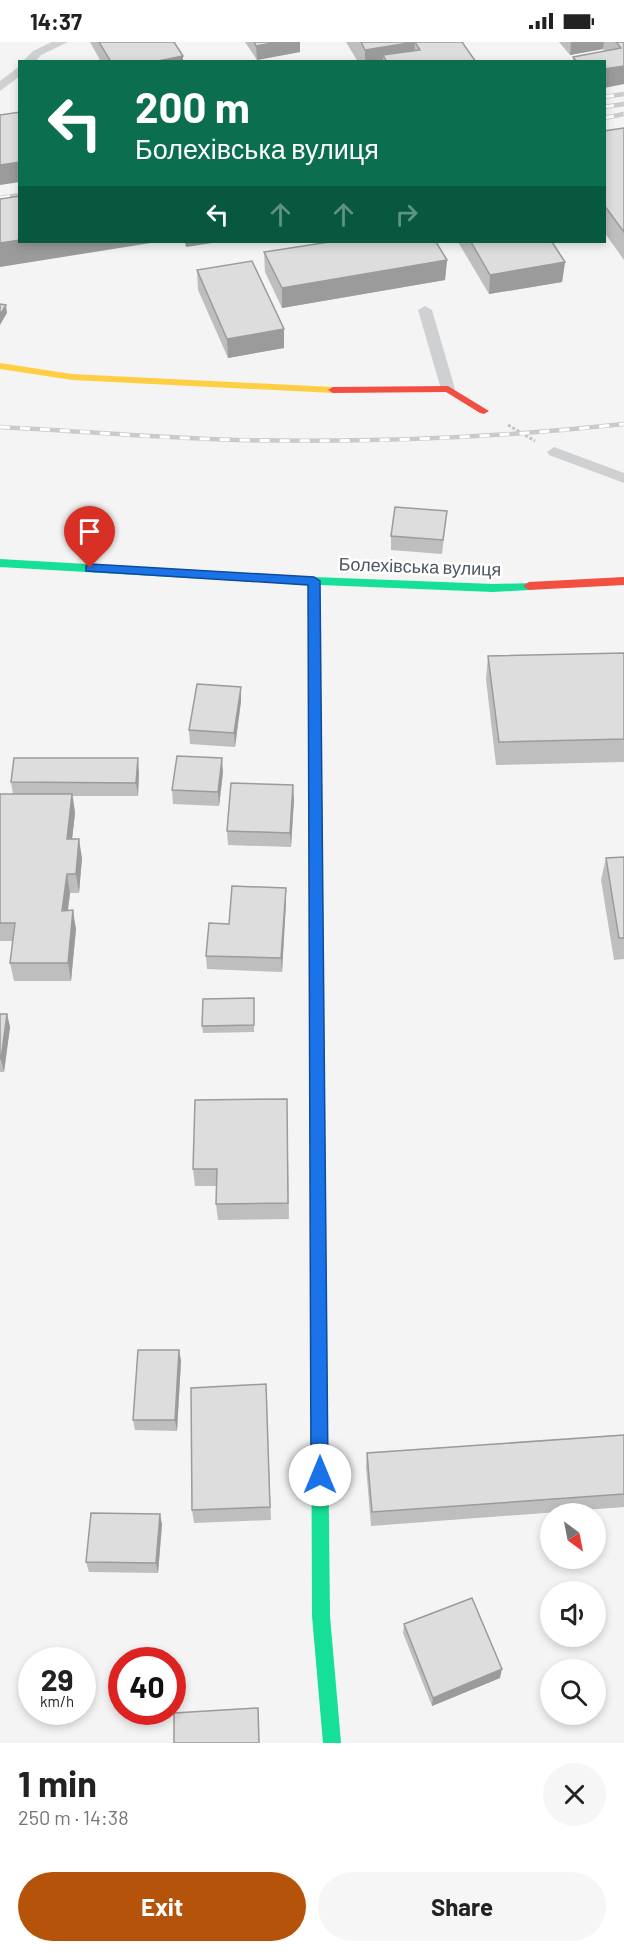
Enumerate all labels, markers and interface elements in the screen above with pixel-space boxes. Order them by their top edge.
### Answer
text: 14:37 [30,8,82,34]
text: 200 m [135,81,250,131]
icon: left [36,84,114,162]
text: Болехівська вулиця [135,132,379,164]
icon: left [201,198,234,231]
icon: ahead [264,198,297,231]
icon: ahead [327,198,360,231]
icon: right [390,198,423,231]
pin [64,506,115,568]
icon: arrive [73,515,106,548]
street label: Болехівська вулиця [338,552,502,580]
position arrow [288,1443,352,1507]
north arrow [540,1503,606,1569]
map controls [540,1503,606,1725]
button: sound [540,1581,606,1647]
speed limit sign: 40 [108,1647,186,1725]
button: search [540,1659,606,1725]
text: 29 [41,1661,73,1697]
text: km/h [40,1692,74,1710]
text: 1 min [18,1761,97,1804]
button: close [543,1763,606,1826]
text: 250 m · 14:38 [18,1805,129,1829]
button: Exit [18,1872,306,1941]
button: Share [318,1872,606,1941]

